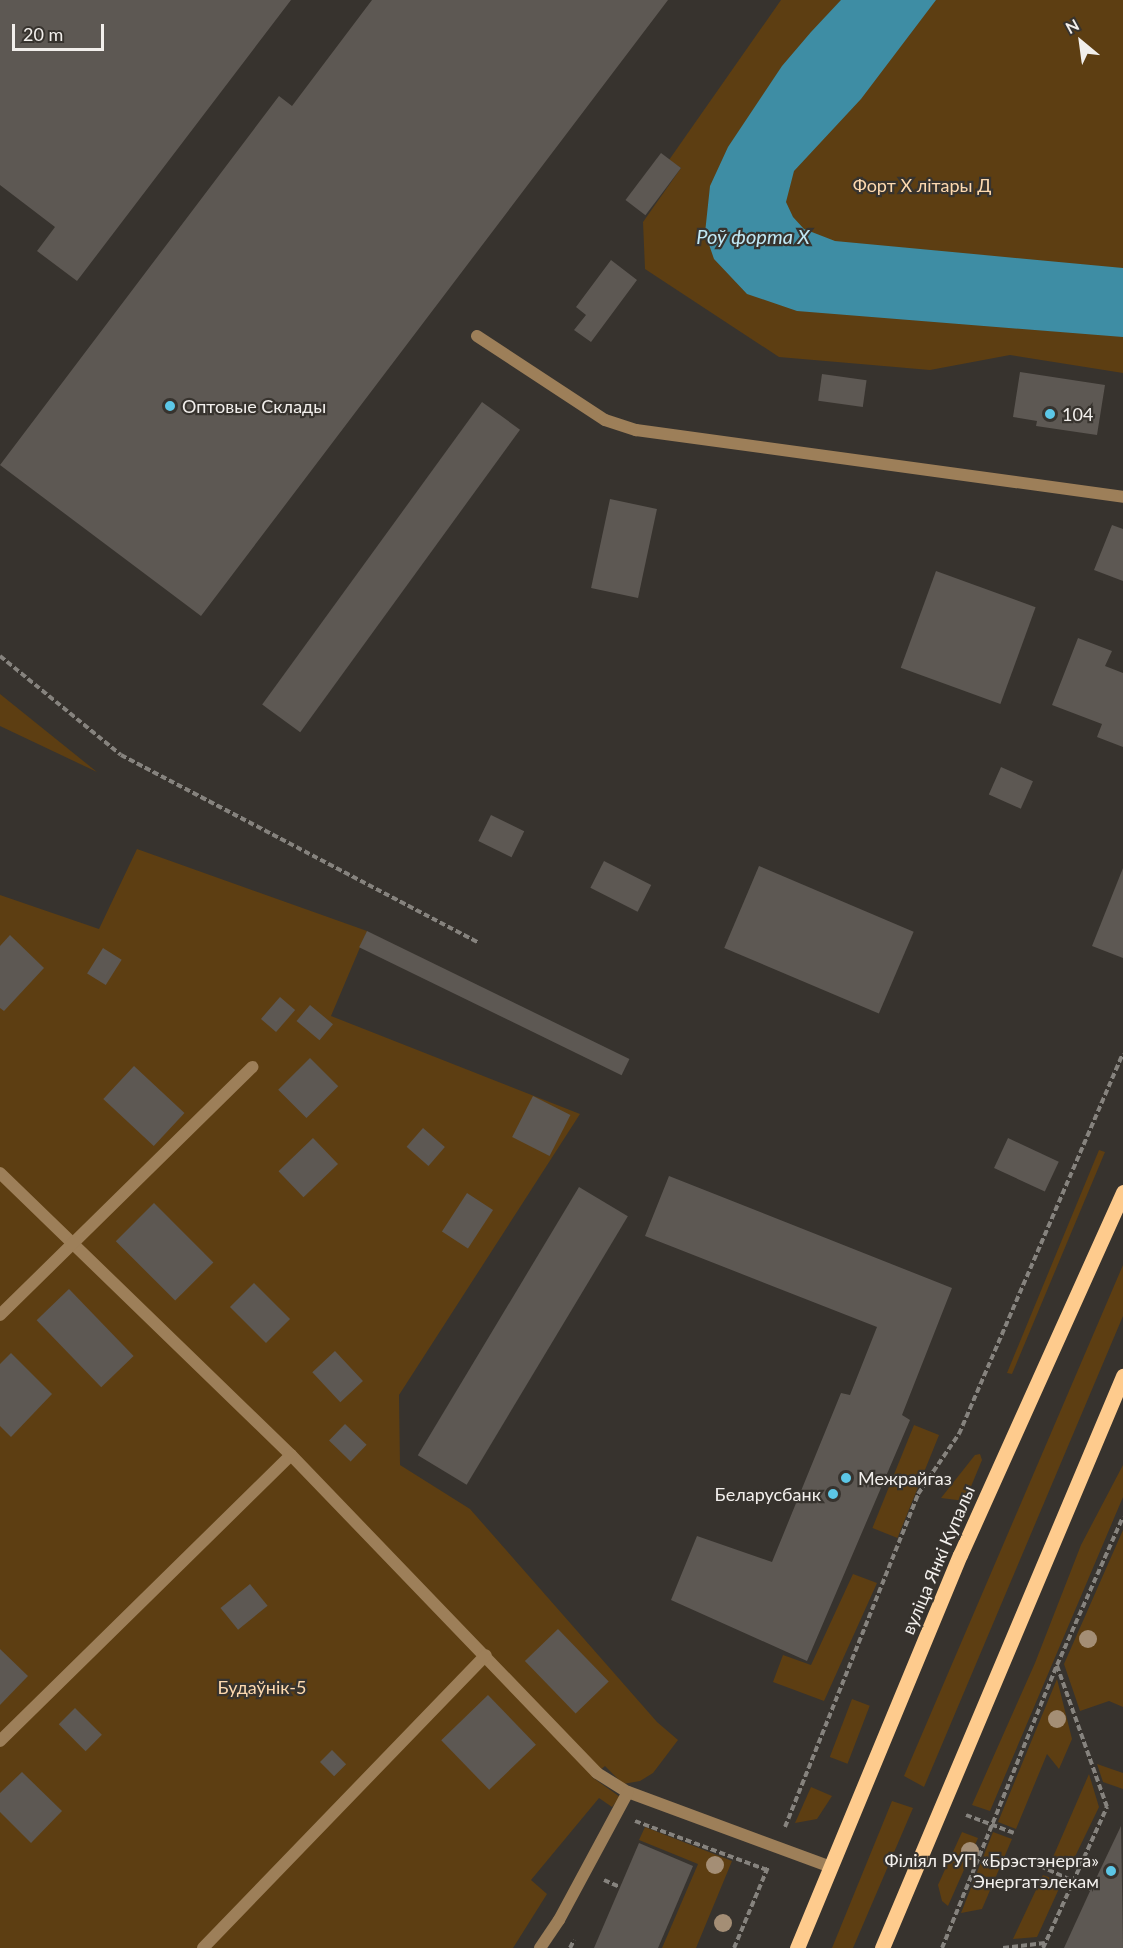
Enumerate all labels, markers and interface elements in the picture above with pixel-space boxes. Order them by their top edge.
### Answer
scale bar [15,12,106,50]
north arrow [1051,12,1111,72]
text: N [1062,15,1082,37]
text: 20 m [23,23,63,45]
park label: Форт X літары Д [853,174,991,196]
water label: Роў форта Х [696,224,810,248]
place label: Оптовые Склады [182,395,326,417]
marker: Оптовые Склады [163,399,177,413]
place label: 104 [1062,403,1093,425]
marker: 104 [1043,407,1057,421]
place label: Межрайгаз [858,1467,952,1489]
marker: Межрайгаз [839,1471,853,1485]
street label: вуліца Янкі Купалы [897,1482,979,1638]
place label: Беларусбанк [715,1483,821,1505]
marker: Беларусбанк [826,1487,840,1501]
park label: Будаўнік-5 [218,1676,306,1698]
place label: Філіял РУП «Брэстэнерга» Энергатэлекам [885,1850,1099,1892]
marker: Філіял РУП «Брэстэнерга» Энергатэлекам [1104,1864,1118,1878]

